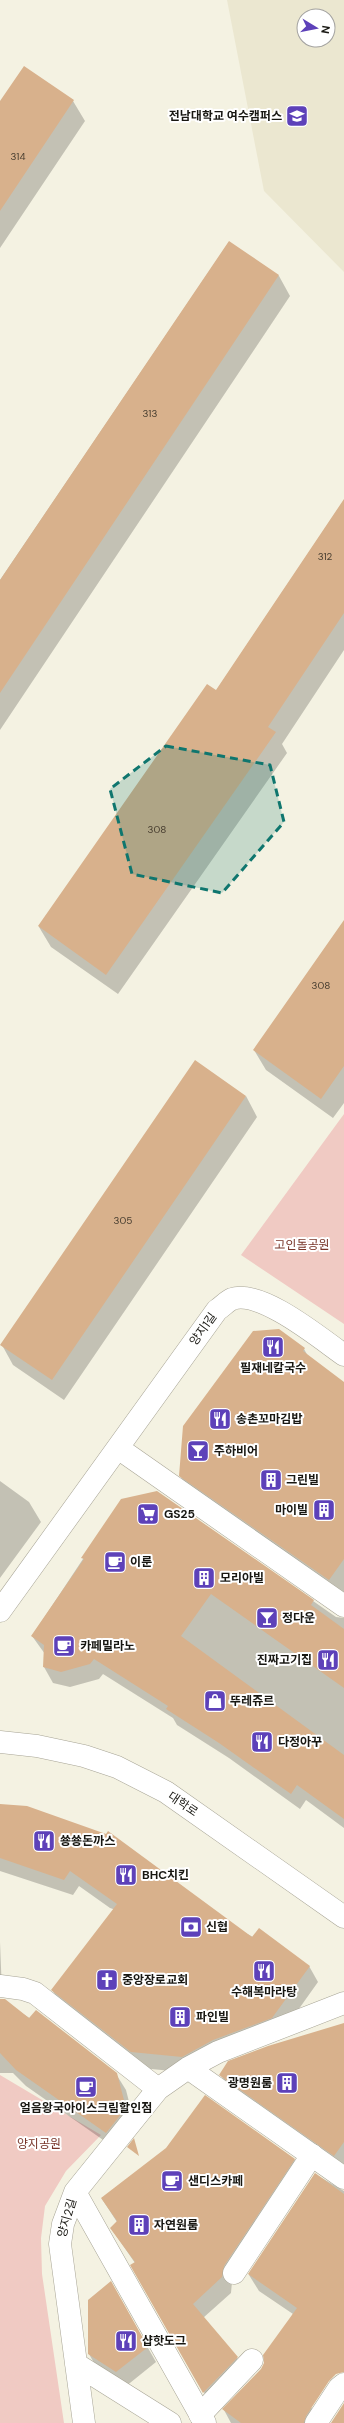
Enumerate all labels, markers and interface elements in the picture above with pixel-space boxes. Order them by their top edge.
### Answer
north arrow [296,8,336,48]
text: N [318,25,333,35]
school or university icon: 전남대학교 여수캠퍼스 [284,103,310,129]
place label: 전남대학교 여수캠퍼스 [169,108,282,124]
house number: 314 [11,150,25,163]
house number: 313 [143,407,157,420]
house number: 312 [318,550,333,563]
house number: 308 [148,823,166,836]
house number: 308 [312,979,330,992]
house number: 305 [114,1214,132,1227]
park label: 고인돌공원 [274,1237,330,1253]
street label: 양지1길 [186,1309,220,1349]
restaurant icon: 필재네칼국수 [260,1334,286,1360]
place label: 필재네칼국수 [240,1360,306,1376]
restaurant icon: 송촌꼬마김밥 [207,1406,233,1432]
place label: 송촌꼬마김밥 [236,1411,302,1427]
bar icon: 주하비어 [185,1438,211,1464]
place label: 주하비어 [214,1443,258,1459]
building icon: 그린빌 [258,1467,284,1493]
place label: 그린빌 [286,1472,319,1488]
building icon: 마이빌 [311,1497,337,1523]
supermarket icon: GS25 [135,1501,161,1527]
place label: 마이빌 [275,1502,308,1518]
place label: GS25 [164,1506,195,1522]
cafe icon: 이룬 [102,1549,128,1575]
place label: 이룬 [130,1554,152,1570]
building icon: 모리아빌 [191,1565,217,1591]
place label: 모리아빌 [220,1570,264,1586]
bar icon: 정다운 [254,1605,280,1631]
place label: 정다운 [282,1610,315,1626]
cafe icon: 카페밀라노 [51,1633,77,1659]
place label: 카페밀라노 [80,1638,135,1654]
restaurant icon: 진짜고기집 [315,1647,341,1673]
place label: 진짜고기집 [257,1652,312,1668]
shop icon: 뚜레쥬르 [202,1688,228,1714]
place label: 뚜레쥬르 [230,1693,274,1709]
restaurant icon: 다정아꾸 [249,1729,275,1755]
place label: 다정아꾸 [278,1734,322,1750]
street label: 대학로 [165,1788,201,1820]
restaurant icon: 쑝쑝돈까스 [31,1828,57,1854]
place label: 쑝쑝돈까스 [60,1833,115,1849]
restaurant icon: BHC치킨 [113,1862,139,1888]
place label: BHC치킨 [142,1867,189,1883]
bank icon: 신협 [178,1914,204,1940]
place label: 신협 [206,1919,228,1935]
restaurant icon: 수해복마라탕 [251,1958,277,1984]
church icon: 중앙장로교회 [94,1967,120,1993]
place label: 중앙장로교회 [122,1972,188,1988]
place label: 수해복마라탕 [231,1984,297,2000]
building icon: 파인빌 [167,2004,193,2030]
place label: 파인빌 [196,2009,229,2025]
building icon: 광명원룸 [274,2070,300,2096]
cafe icon: 얼음왕국아이스크림할인점 [73,2074,99,2100]
place label: 광명원룸 [228,2075,272,2091]
place label: 얼음왕국아이스크림할인점 [20,2100,152,2116]
park label: 양지공원 [17,2136,61,2152]
cafe icon: 샌디스카페 [159,2168,185,2194]
place label: 샌디스카페 [188,2173,243,2189]
street label: 양지2길 [54,2197,80,2239]
building icon: 자연원룸 [126,2212,152,2238]
place label: 자연원룸 [154,2217,198,2233]
restaurant icon: 샵핫도그 [113,2328,139,2354]
place label: 샵핫도그 [142,2333,186,2349]

